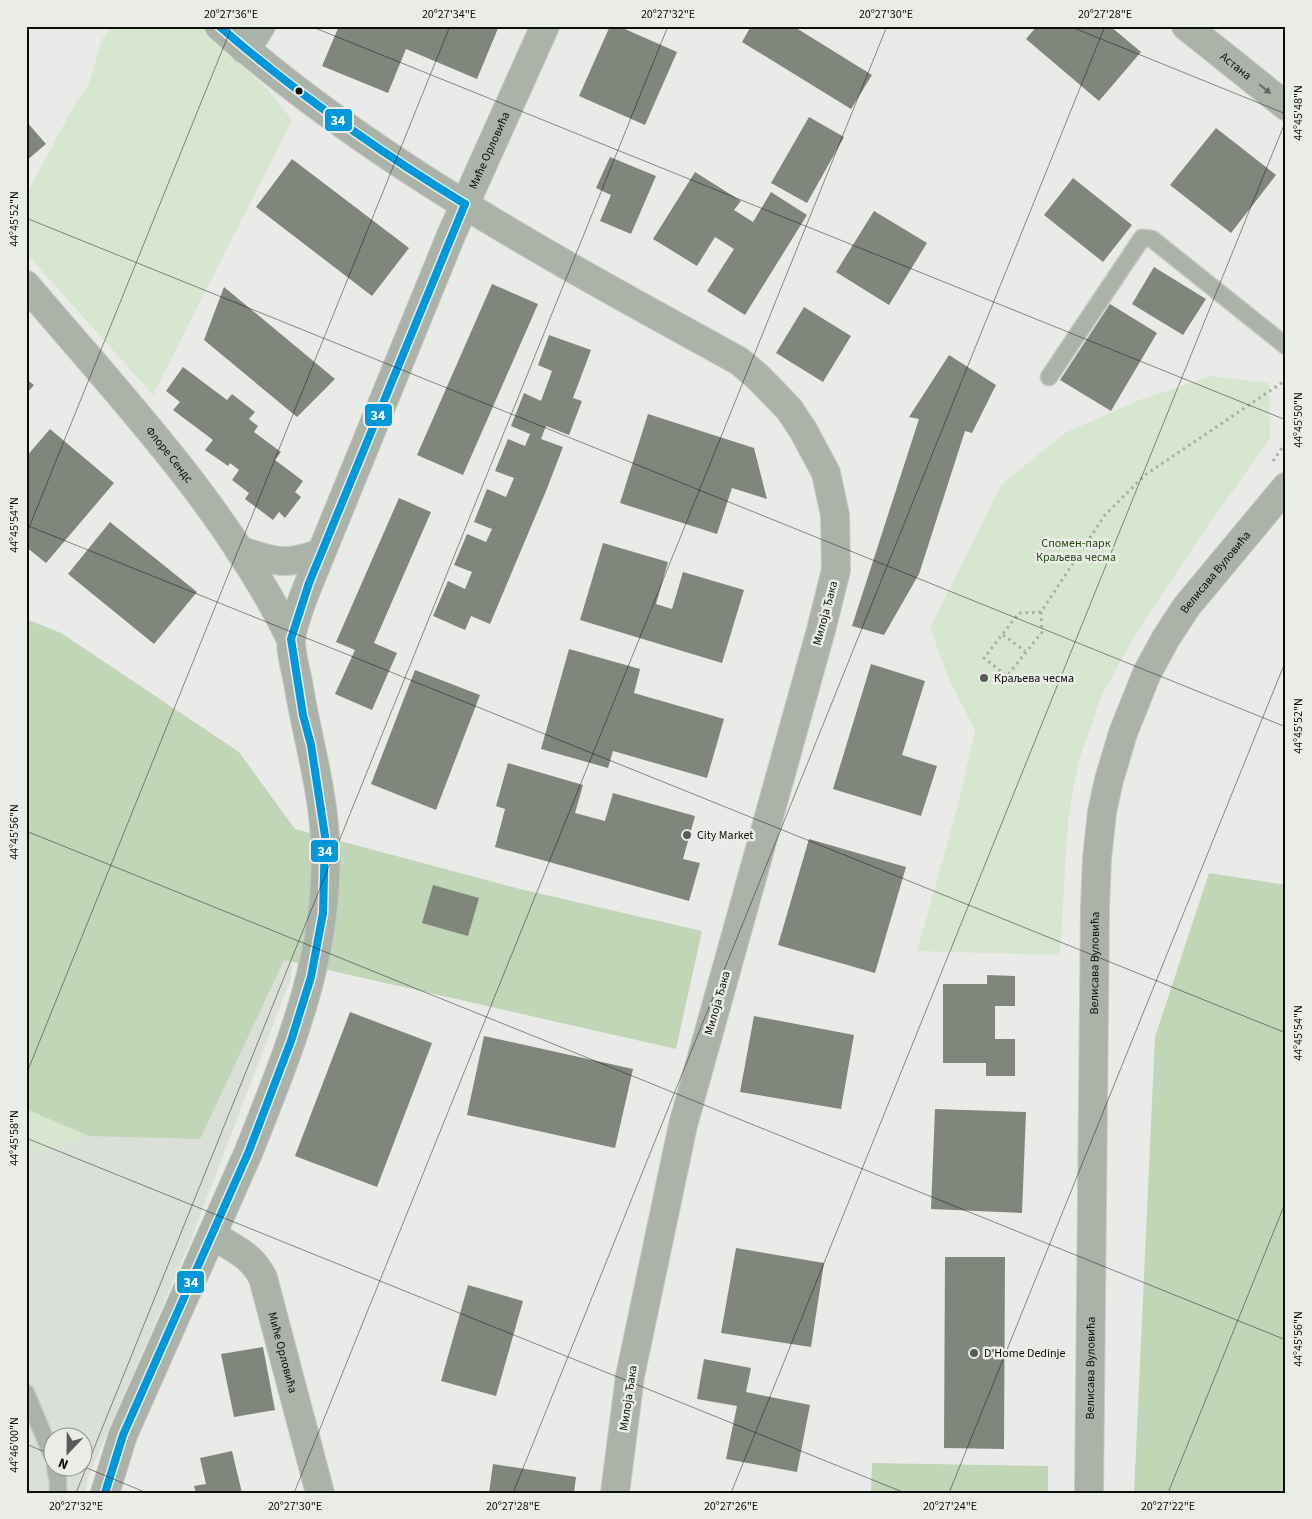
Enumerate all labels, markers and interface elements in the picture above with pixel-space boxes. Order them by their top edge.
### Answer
text: 20°27'36"E [204,6,258,23]
text: 20°27'34"E [422,6,476,23]
text: 20°27'32"E [641,6,695,23]
text: 20°27'30"E [859,6,913,23]
text: 20°27'28"E [1078,6,1132,23]
street label: Астана [1216,48,1255,84]
one-way arrow [1258,84,1271,95]
text: 44°45'48"N [1290,85,1307,141]
unlabelled marker [294,86,304,96]
line badge: 34 [324,108,353,132]
street label: Миће Орловића [465,109,514,192]
text: 34 [331,111,346,131]
text: 44°45'52"N [6,191,23,247]
text: 44°45'50"N [1290,392,1307,448]
line badge: 34 [364,403,393,427]
text: 34 [371,406,386,426]
street label: Флоре Сендс [141,423,197,487]
text: 44°45'54"N [6,497,23,553]
street label: Велисава Вуловића [1176,527,1255,617]
park label: Спомен-парк Краљева чесма [1036,535,1116,566]
street label: Милоја Ђака [809,579,842,647]
place label: Краљева чесма [994,670,1074,687]
marker: Краљева чесма [978,672,990,684]
text: 44°45'52"N [1290,698,1307,754]
text: 44°45'56"N [6,804,23,860]
place label: City Market [697,827,753,844]
marker: City Market [681,829,693,841]
line badge: 34 [310,839,339,863]
text: 34 [318,842,333,862]
street label: Велисава Вуловића [1086,911,1104,1015]
street label: Милоја Ђака [700,969,735,1037]
text: 44°45'54"N [1290,1005,1307,1061]
text: 44°45'58"N [6,1110,23,1166]
line badge: 34 [176,1270,205,1294]
text: 34 [184,1273,199,1293]
street label: Миће Орловића [263,1310,301,1395]
text: 44°45'56"N [1290,1311,1307,1367]
street label: Велисава Вуловића [1082,1316,1100,1420]
place label: D'Home Dedinje [984,1345,1065,1362]
marker: D'Home Dedinje [968,1347,980,1359]
street label: Милоја Ђака [615,1364,642,1432]
text: 44°46'00"N [6,1417,23,1473]
north arrow [42,1426,92,1476]
text: N [55,1452,72,1474]
text: 20°27'32"E [49,1498,103,1515]
text: 20°27'30"E [268,1498,322,1515]
text: 20°27'28"E [486,1498,540,1515]
text: 20°27'26"E [704,1498,758,1515]
text: 20°27'24"E [923,1498,977,1515]
text: 20°27'22"E [1141,1498,1195,1515]

